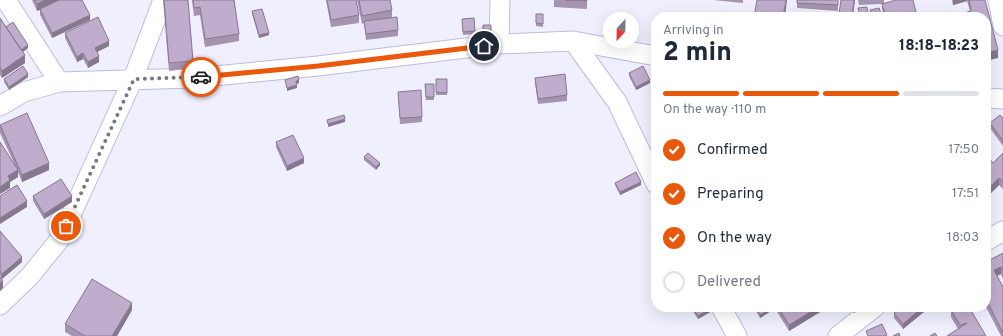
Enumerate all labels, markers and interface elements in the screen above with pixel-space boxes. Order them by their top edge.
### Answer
north arrow [603,12,639,48]
map controls [603,12,639,48]
text: Arriving in [663,23,724,39]
pin [467,29,501,63]
icon: home [473,35,495,57]
text: 2 min [663,37,732,70]
text: 18:18–18:23 [899,37,979,56]
courier [181,57,221,97]
icon: car [190,66,212,88]
text: On the way · 110 m [663,102,766,118]
icon: check [663,139,685,161]
text: Confirmed [697,141,768,160]
text: 17:50 [949,142,979,158]
icon: check [663,183,685,205]
text: Preparing [697,185,764,204]
text: 17:51 [952,186,979,202]
pin [49,209,83,243]
icon: bag [55,215,77,237]
icon: check [663,227,685,249]
text: On the way [697,229,772,248]
text: 18:03 [947,230,979,246]
text: Delivered [697,273,761,292]

